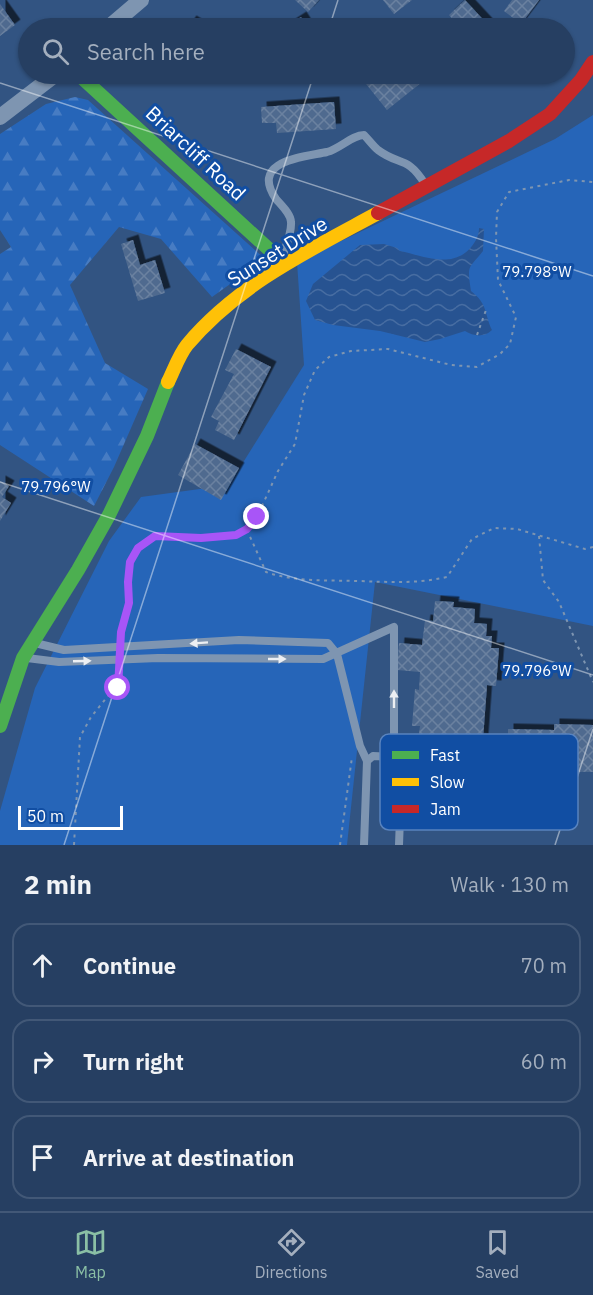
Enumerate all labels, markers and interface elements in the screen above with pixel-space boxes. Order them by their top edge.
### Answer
search box [18,18,575,84]
icon: search [39,35,72,68]
text: Search here [87,37,205,66]
street label: Briarcliff Road [140,100,252,206]
street label: Sunset Drive [222,210,332,292]
text: 79.798°W [502,262,572,281]
text: 79.796°W [21,477,91,496]
route end [243,503,269,529]
one-way arrow [190,638,209,648]
one-way arrow [267,654,286,664]
one-way arrow [72,657,91,666]
text: 79.796°W [502,661,572,680]
route start [104,674,130,700]
one-way arrow [389,689,399,708]
legend [380,734,578,830]
text: Fast [430,745,460,765]
text: Slow [430,772,465,792]
text: Jam [430,799,461,819]
scale bar [18,803,123,830]
text: 50 m [27,806,64,826]
text: 2 min [24,867,92,901]
text: Walk · 130 m [451,871,569,898]
icon: ahead [26,949,59,982]
text: Continue [83,951,176,980]
text: 70 m [521,952,567,979]
icon: right [26,1045,59,1078]
text: Turn right [83,1047,184,1076]
text: 60 m [521,1048,567,1075]
icon: arrive [26,1141,59,1174]
text: Arrive at destination [83,1143,294,1172]
tab: Map [74,1226,107,1282]
tab: Directions [255,1226,328,1282]
tab: Saved [476,1226,519,1282]

